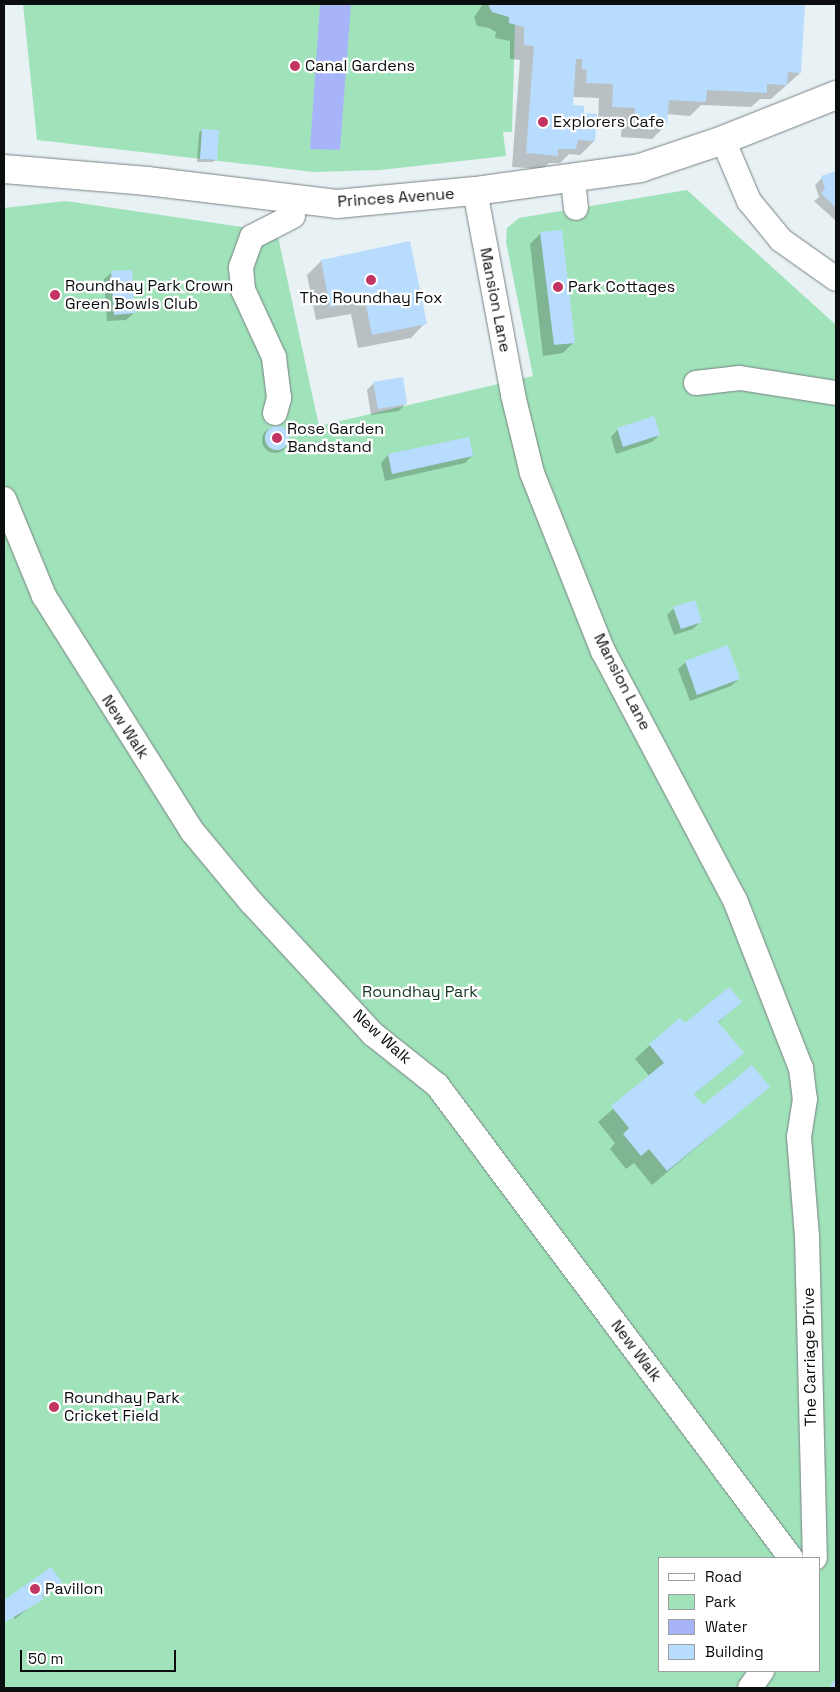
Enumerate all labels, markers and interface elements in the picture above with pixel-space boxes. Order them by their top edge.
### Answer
place label: Canal Gardens [305,56,415,76]
marker: Canal Gardens [289,60,301,72]
place label: Explorers Cafe [553,112,664,132]
marker: Explorers Cafe [537,116,549,128]
street label: Princes Avenue [337,184,455,212]
street label: Mansion Lane [475,246,515,354]
marker: The Roundhay Fox [365,274,377,286]
place label: Roundhay Park Crown Green Bowls Club [65,276,233,314]
place label: Park Cottages [568,277,675,297]
marker: Park Cottages [552,281,564,293]
place label: The Roundhay Fox [300,288,442,308]
marker: Roundhay Park Crown Green Bowls Club [49,289,61,301]
place label: Rose Garden Bandstand [287,419,384,457]
marker: Rose Garden Bandstand [271,432,283,444]
street label: Mansion Lane [589,630,655,734]
street label: New Walk [97,691,153,763]
park label: Roundhay Park [362,982,478,1002]
street label: New Walk [349,1006,415,1068]
street label: The Carriage Drive [799,1287,821,1427]
street label: New Walk [607,1316,665,1386]
place label: Roundhay Park Cricket Field [64,1388,180,1426]
marker: Roundhay Park Cricket Field [48,1401,60,1413]
legend [658,1557,820,1672]
text: Road [705,1567,742,1586]
place label: Pavillon [45,1579,103,1599]
marker: Pavillon [29,1583,41,1595]
text: Park [705,1592,736,1611]
text: Water [705,1617,747,1636]
scale bar [22,1640,179,1672]
text: Building [705,1642,764,1661]
text: 50 m [28,1649,63,1668]

